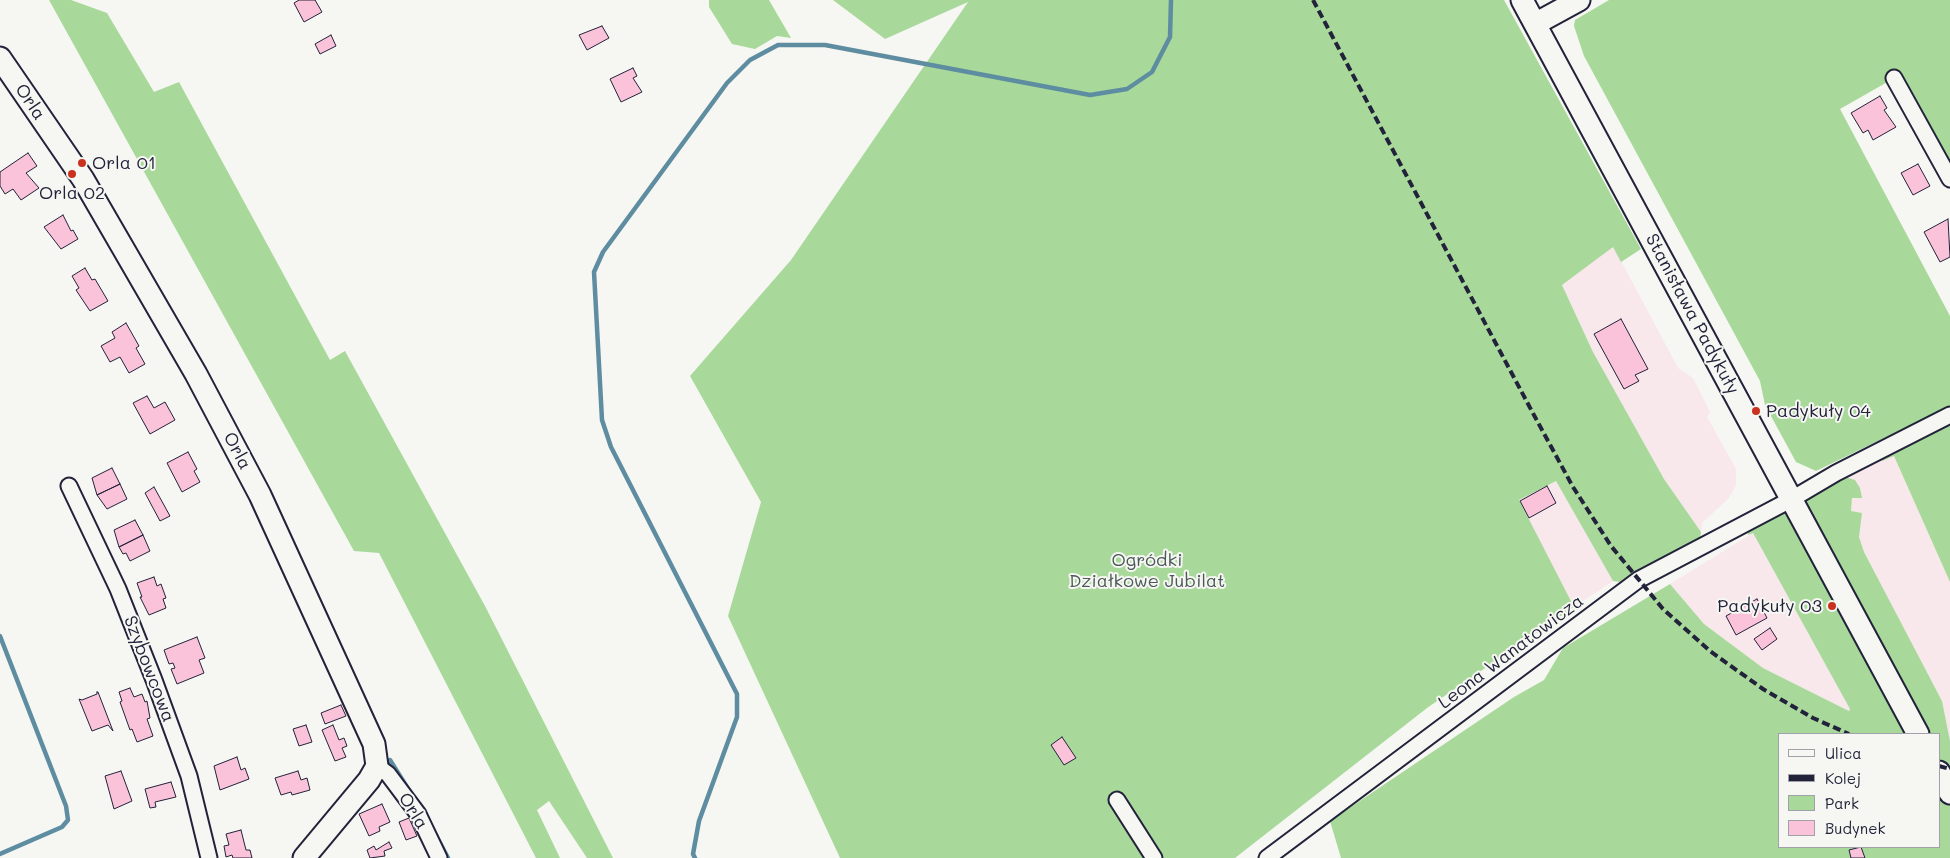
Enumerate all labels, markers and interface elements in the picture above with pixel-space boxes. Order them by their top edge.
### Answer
street label: Orla [10,80,50,124]
place label: Orla 01 [92,152,156,174]
marker: Orla 01 [76,157,88,169]
marker: Orla 02 [66,168,78,180]
place label: Orla 02 [39,182,105,204]
street label: Stanisława Padykuły [1641,230,1743,398]
place label: Padykuły 04 [1766,400,1871,422]
marker: Padykuły 04 [1750,405,1762,417]
street label: Orla [218,429,256,473]
park label: Ogródki Działkowe Jubilat [1069,549,1225,592]
street label: Leona Wanatowicza [1434,590,1588,714]
place label: Padykuły 03 [1717,595,1822,617]
marker: Padykuły 03 [1826,600,1838,612]
street label: Szybowcowa [119,613,179,725]
legend [1778,733,1940,848]
text: Ulica [1825,743,1862,763]
text: Kolej [1825,768,1861,788]
street label: Orla [394,789,432,833]
text: Park [1825,793,1859,813]
text: Budynek [1825,818,1885,838]

